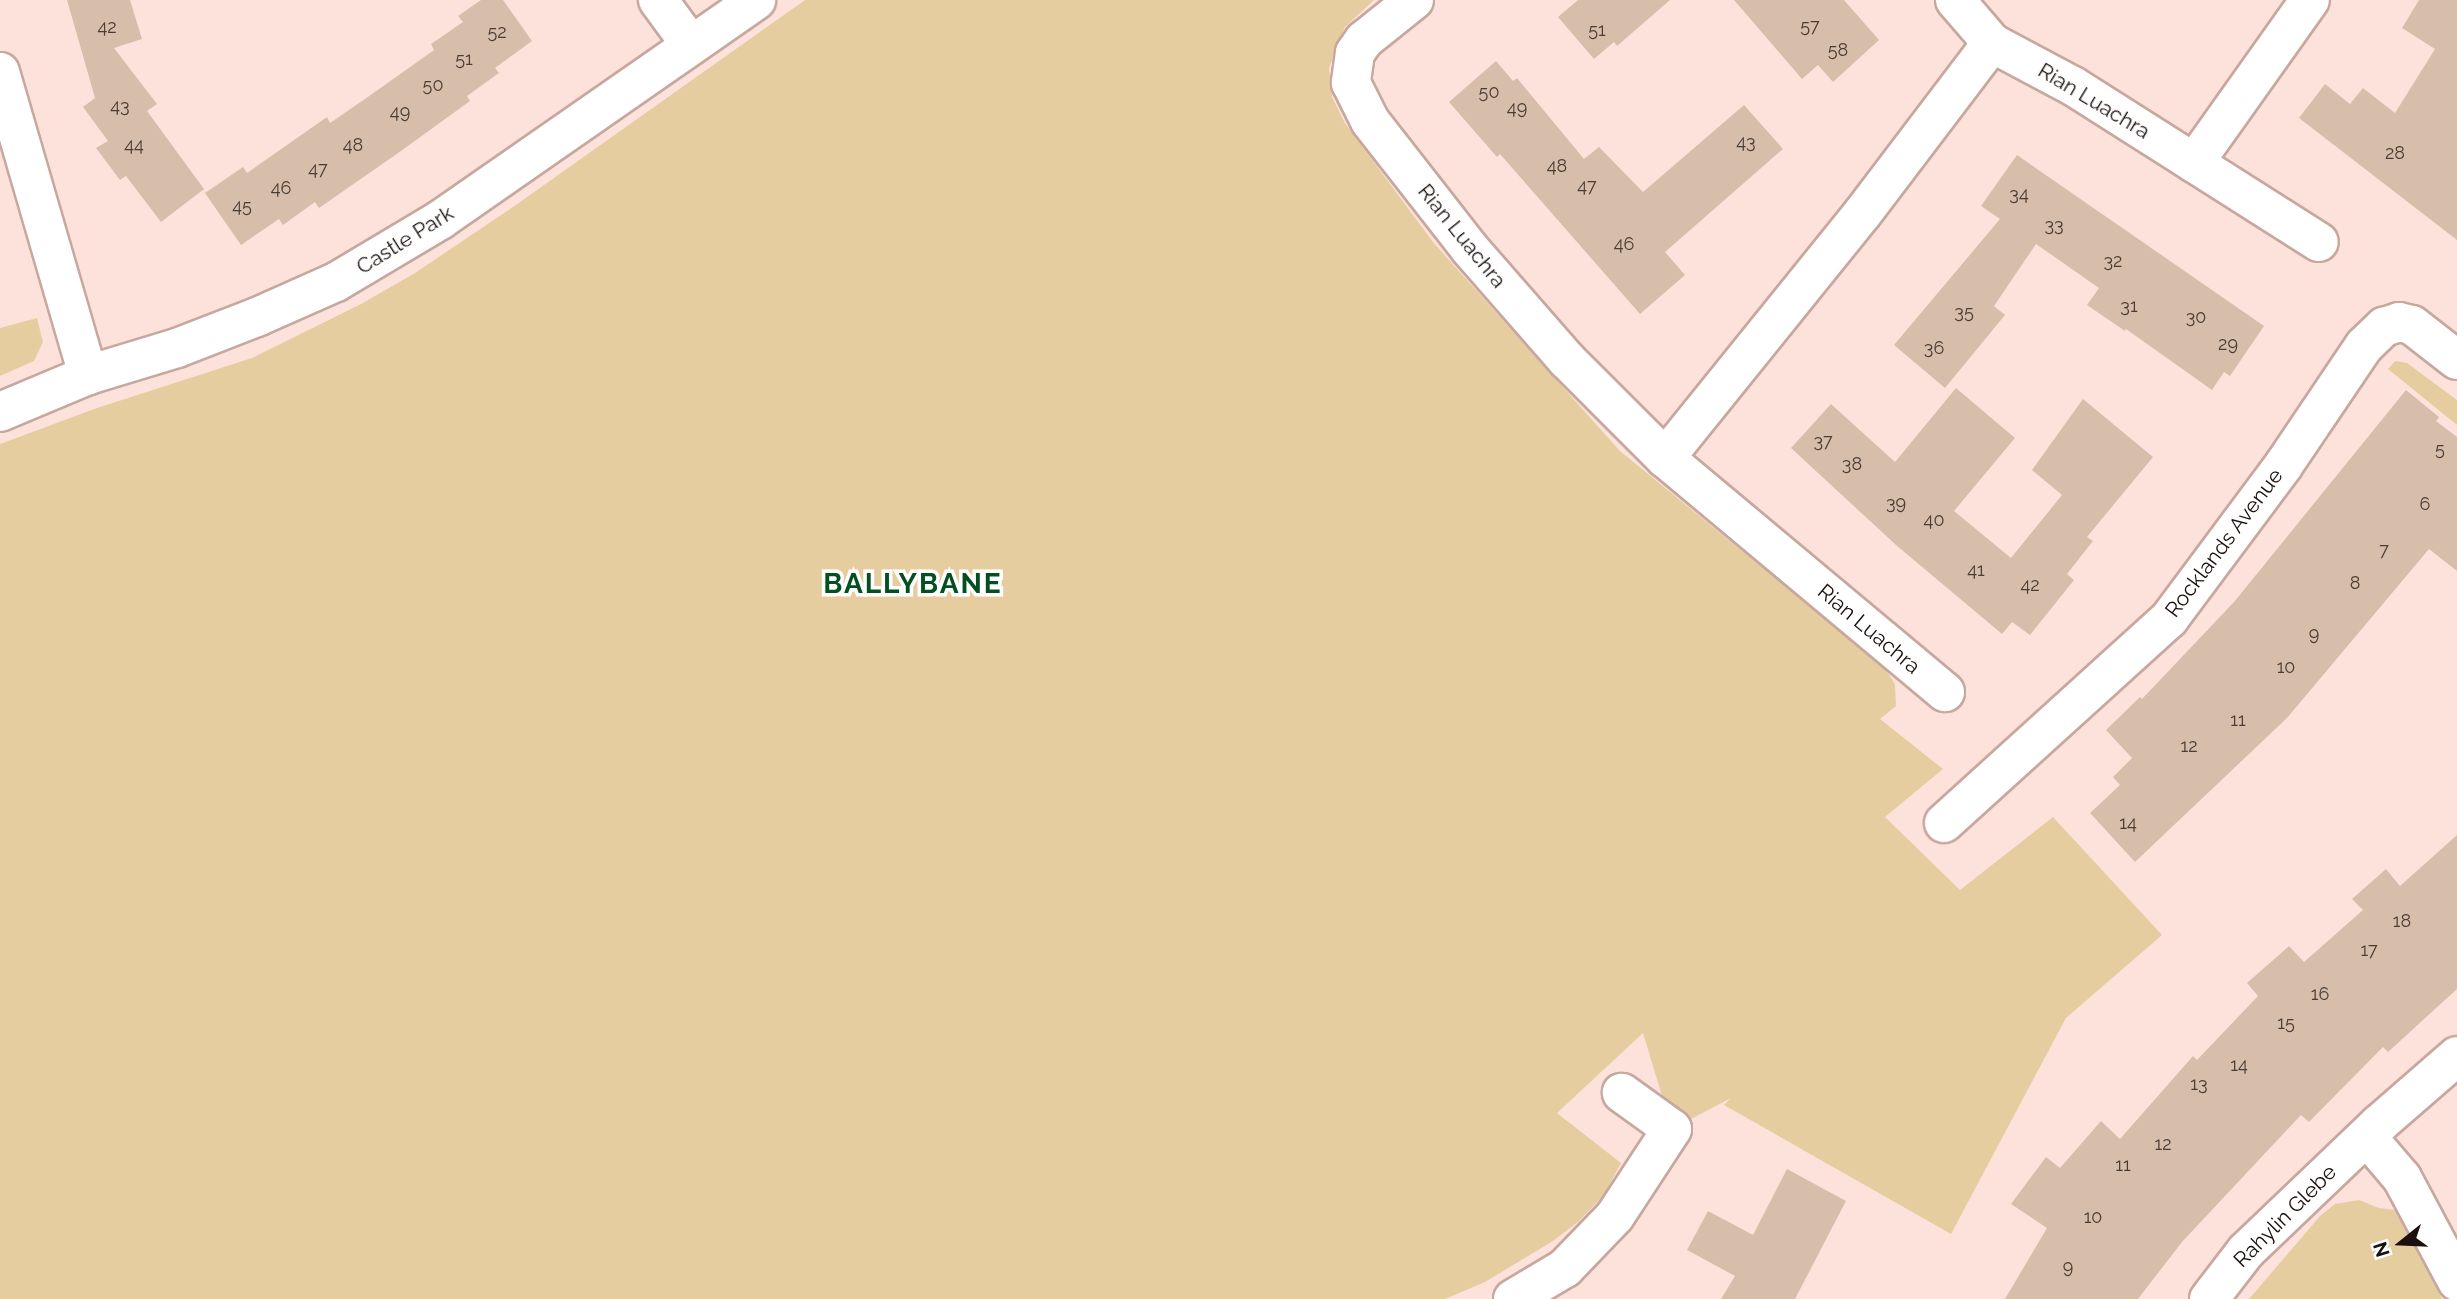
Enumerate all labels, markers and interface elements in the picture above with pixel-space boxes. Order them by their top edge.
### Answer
house number: 57 [1800,15,1820,37]
house number: 42 [97,16,117,38]
house number: 51 [1588,19,1606,41]
house number: 52 [487,21,507,43]
house number: 58 [1828,39,1848,61]
house number: 51 [455,48,473,70]
street label: Rian Luachra [2034,58,2154,144]
house number: 50 [423,74,443,96]
house number: 50 [1479,81,1499,103]
house number: 43 [110,95,130,117]
house number: 49 [1507,97,1527,119]
house number: 49 [390,101,410,123]
house number: 43 [1736,131,1756,153]
house number: 44 [124,134,144,156]
house number: 48 [343,134,363,156]
house number: 28 [2385,142,2405,164]
house number: 48 [1547,155,1567,177]
house number: 47 [308,158,328,180]
house number: 47 [1577,175,1597,197]
house number: 46 [271,177,291,199]
street label: Rian Luachra [1413,179,1511,293]
house number: 34 [2009,183,2029,205]
house number: 45 [232,195,252,217]
street label: Castle Park [352,200,458,280]
house number: 33 [2044,214,2064,236]
house number: 46 [1614,233,1634,255]
house number: 32 [2104,250,2122,272]
house number: 31 [2120,295,2138,317]
house number: 35 [1954,301,1974,323]
house number: 30 [2186,306,2206,328]
house number: 29 [2218,333,2238,355]
house number: 36 [1924,337,1944,359]
house number: 37 [1813,430,1833,452]
house number: 5 [2435,438,2445,460]
house number: 38 [1842,453,1862,475]
street label: Rocklands Avenue [2160,463,2288,623]
house number: 39 [1886,492,1906,514]
house number: 6 [2420,493,2430,515]
house number: 40 [1924,509,1944,531]
house number: 7 [2379,539,2389,561]
house number: 41 [1967,559,1985,581]
district label: BALLYBANE [824,567,1002,601]
house number: 8 [2350,572,2360,594]
house number: 42 [2020,574,2040,596]
street label: Rian Luachra [1813,579,1925,679]
house number: 9 [2309,623,2319,645]
house number: 10 [2277,656,2295,678]
house number: 11 [2230,709,2246,731]
house number: 12 [2180,735,2198,757]
house number: 14 [2119,812,2137,834]
house number: 18 [2393,910,2411,932]
house number: 17 [2360,939,2378,961]
house number: 16 [2311,983,2329,1005]
house number: 15 [2277,1012,2295,1034]
house number: 14 [2230,1054,2248,1076]
house number: 13 [2190,1073,2208,1095]
house number: 12 [2154,1133,2172,1155]
house number: 11 [2115,1154,2131,1176]
street label: Rahylin Glebe [2229,1160,2341,1272]
house number: 10 [2084,1206,2102,1228]
north arrow [2366,1208,2436,1278]
text: N [2368,1239,2394,1260]
house number: 9 [2063,1256,2073,1278]

